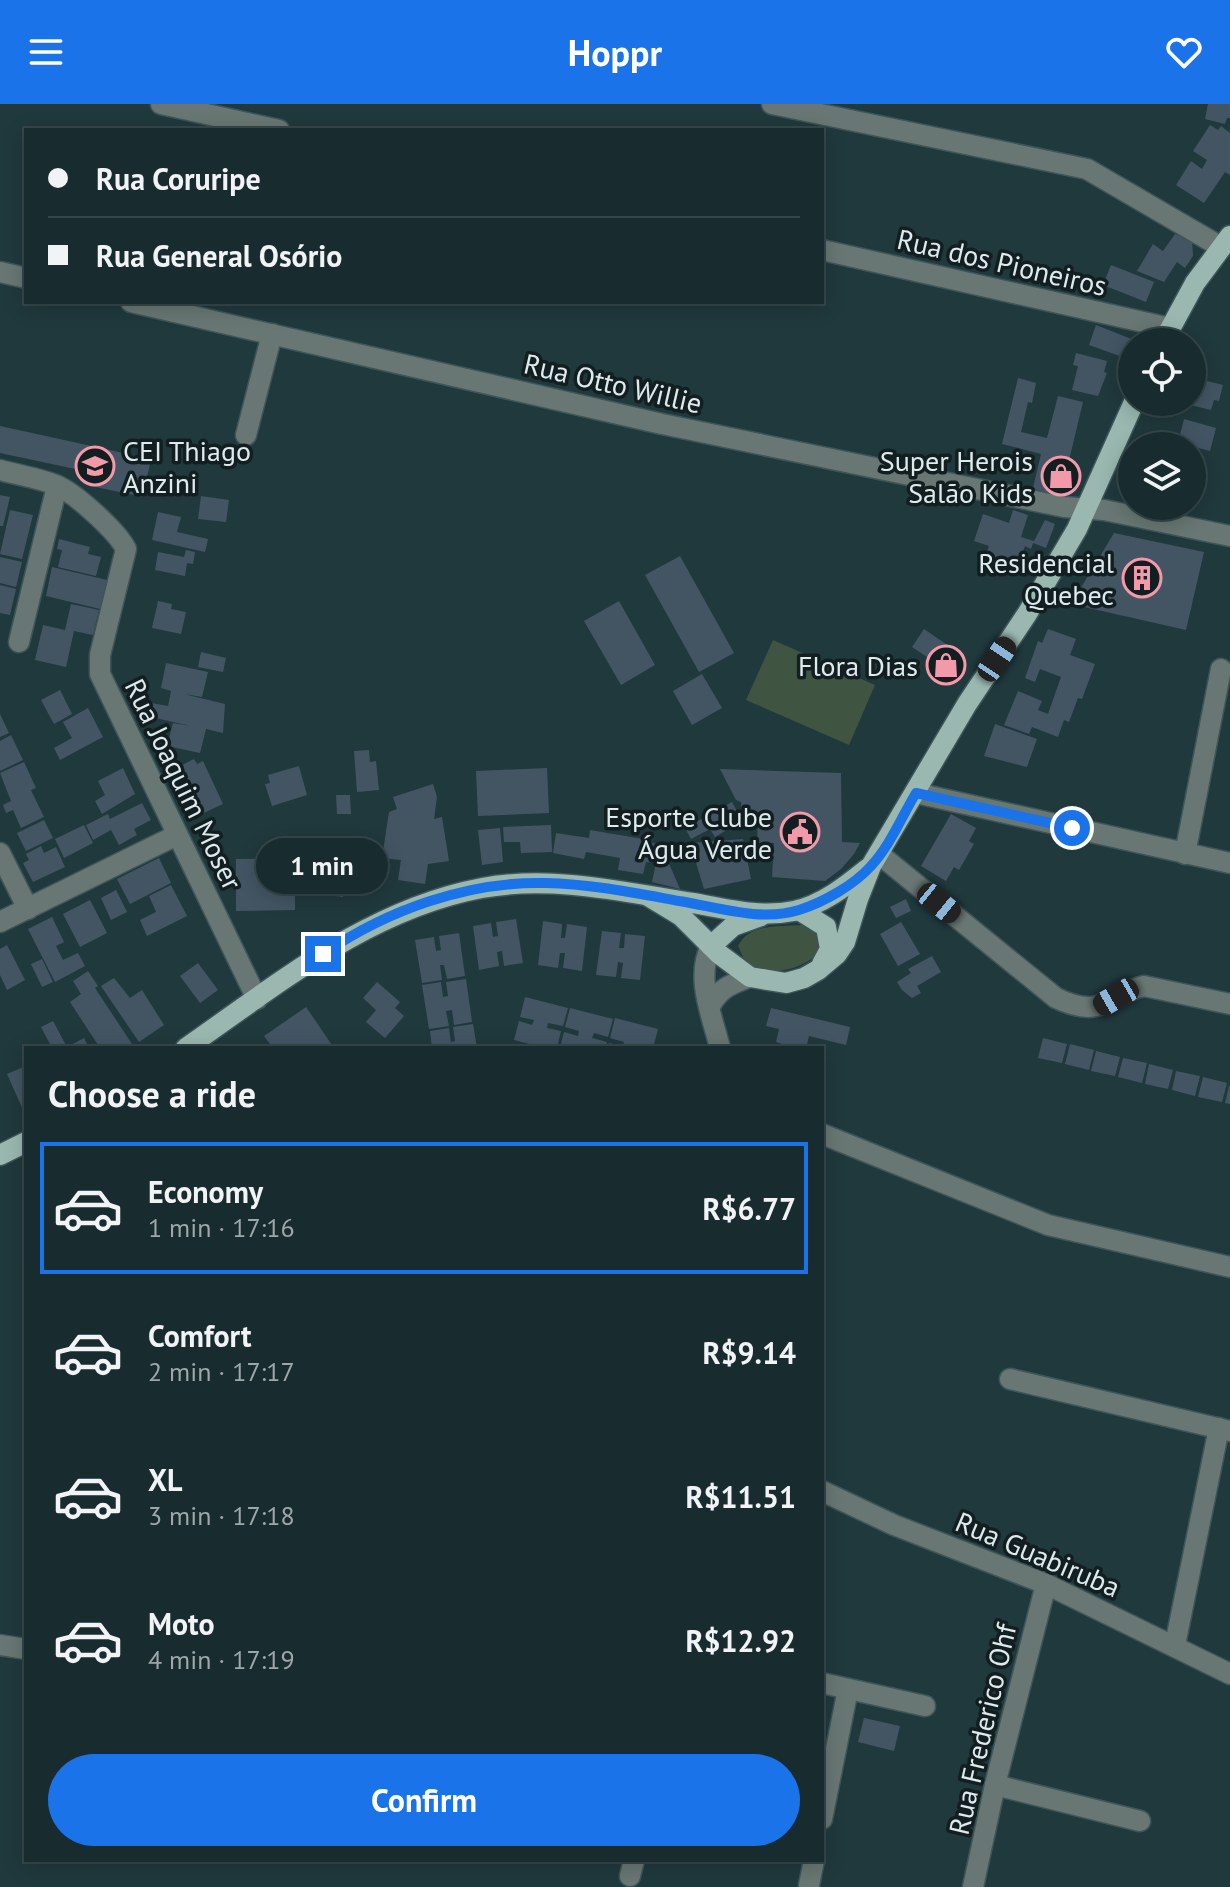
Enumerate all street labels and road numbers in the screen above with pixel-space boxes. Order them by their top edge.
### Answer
street label: Rua dos Pioneiros [894,220,1110,304]
street label: Rua Otto Willie [520,345,706,421]
street label: Rua Joaquim Moser [117,672,251,896]
street label: Rua Guabiruba [950,1503,1126,1605]
street label: Rua Frederico Ohf [940,1619,1024,1838]

